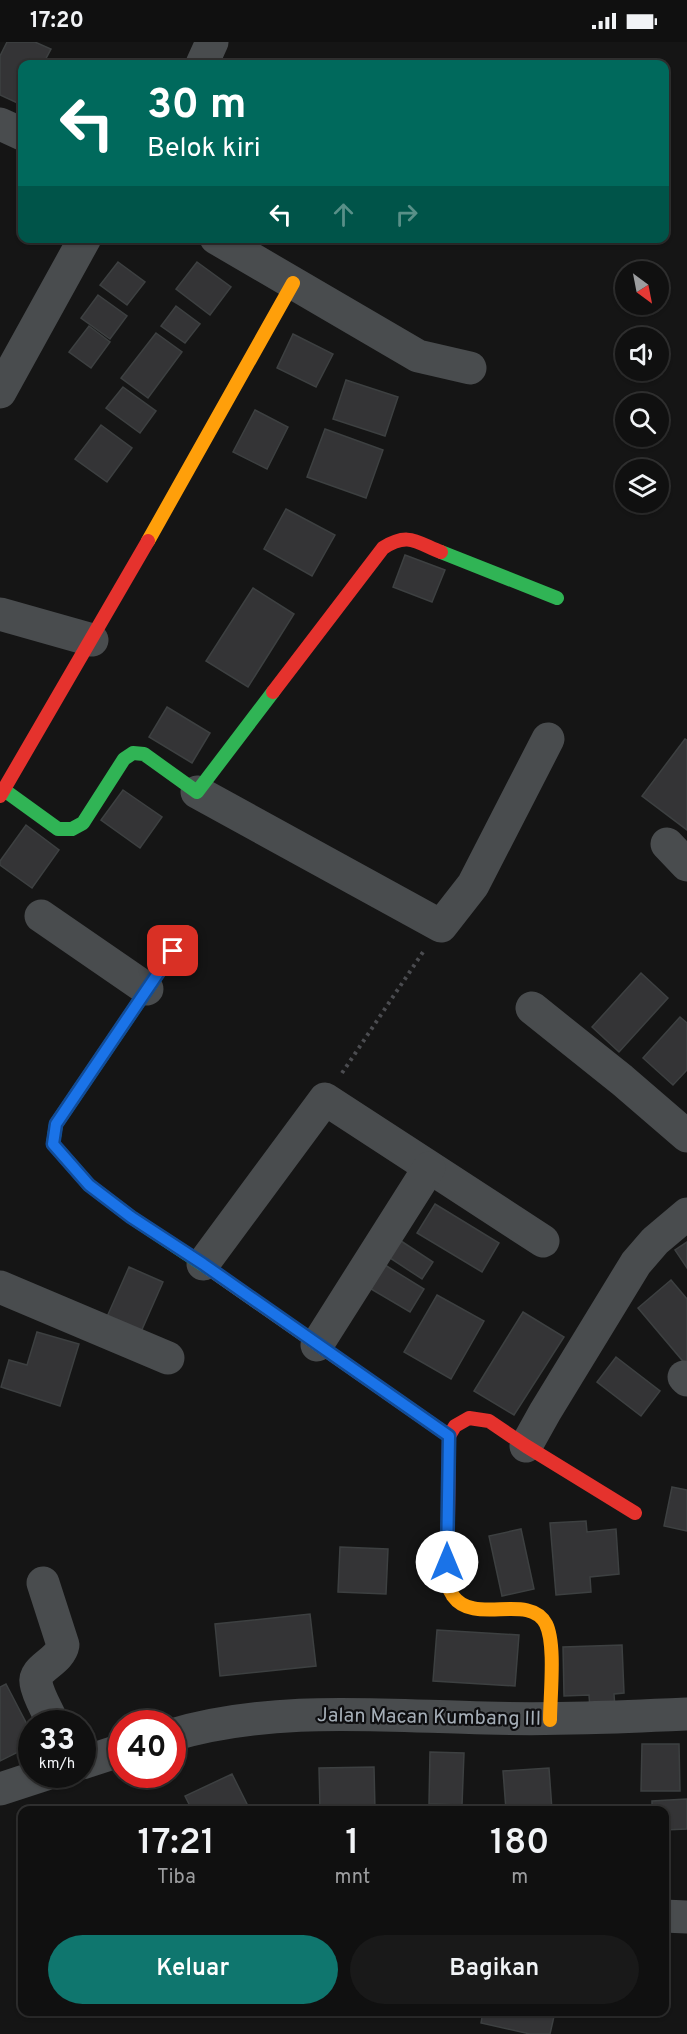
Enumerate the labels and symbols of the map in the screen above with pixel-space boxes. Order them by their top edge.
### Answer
north arrow [615,261,669,315]
pin [147,925,198,976]
position arrow [415,1530,479,1594]
street label: Jalan Macan Kumbang III [317,1703,541,1733]
speed limit sign: 40 [108,1710,186,1788]

